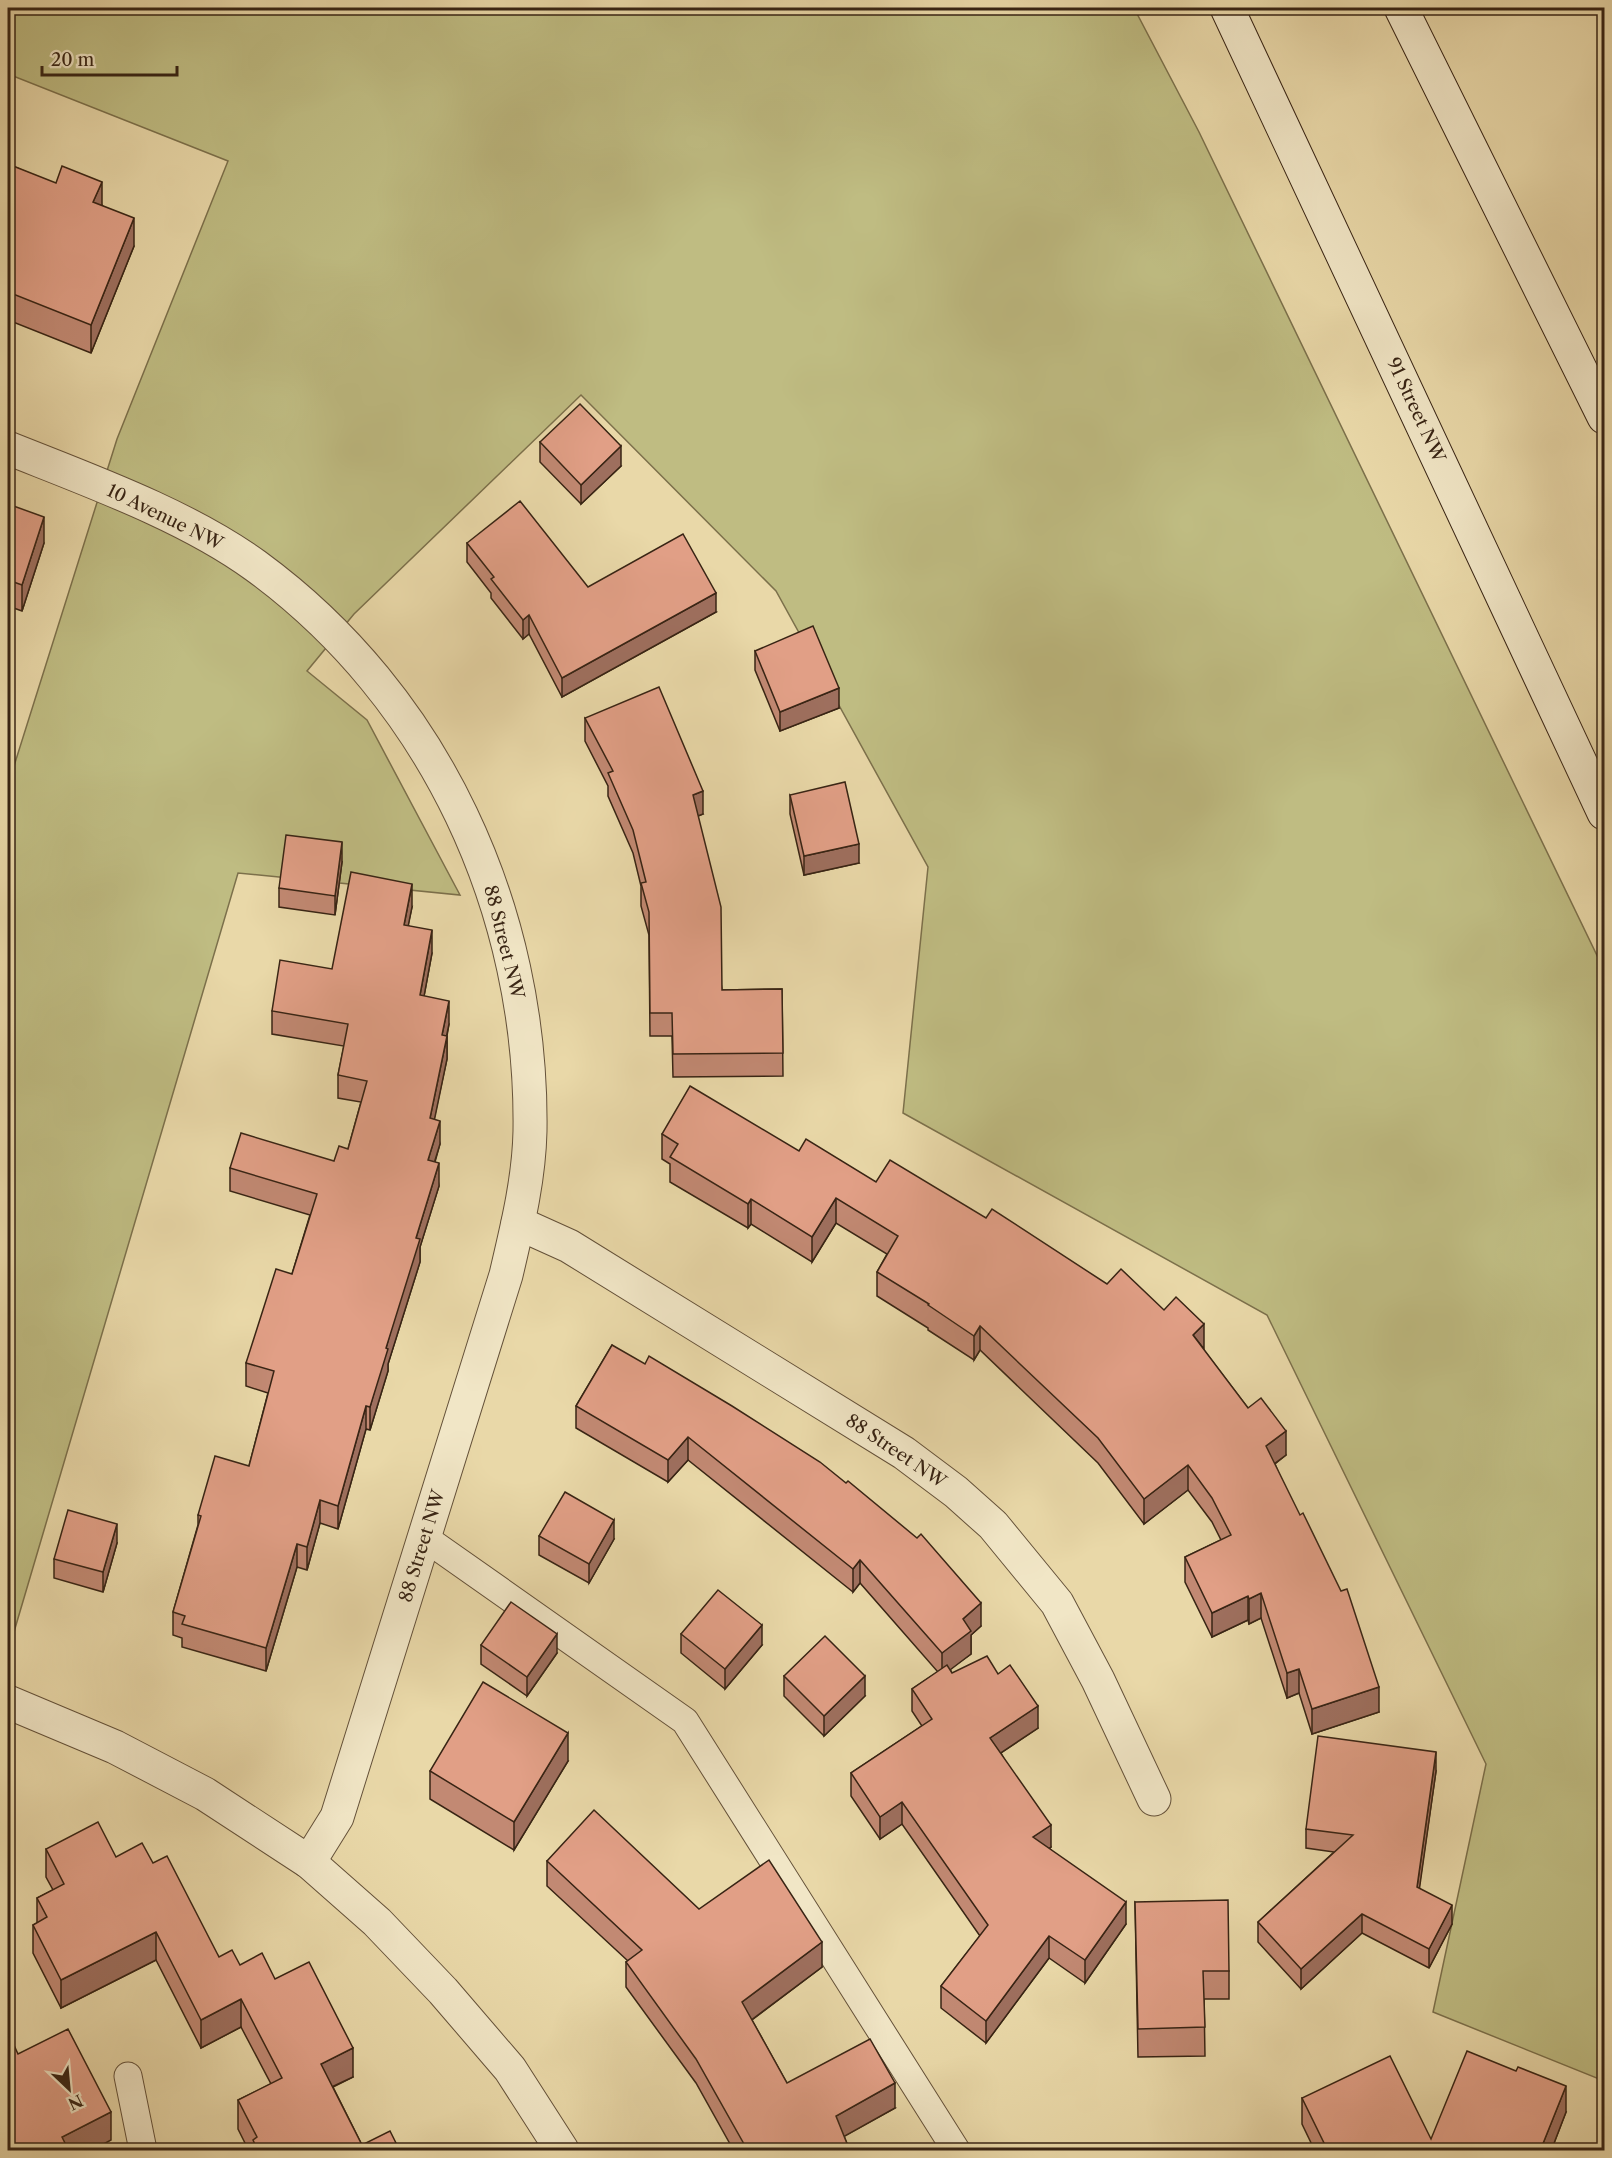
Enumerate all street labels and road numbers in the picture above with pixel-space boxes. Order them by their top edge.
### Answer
street label: 91 Street NW [1382,354,1450,467]
street label: 10 Avenue NW [103,479,228,555]
street label: 88 Street NW [479,883,529,1002]
street label: 88 Street NW [842,1409,952,1493]
street label: 88 Street NW [394,1486,450,1605]

